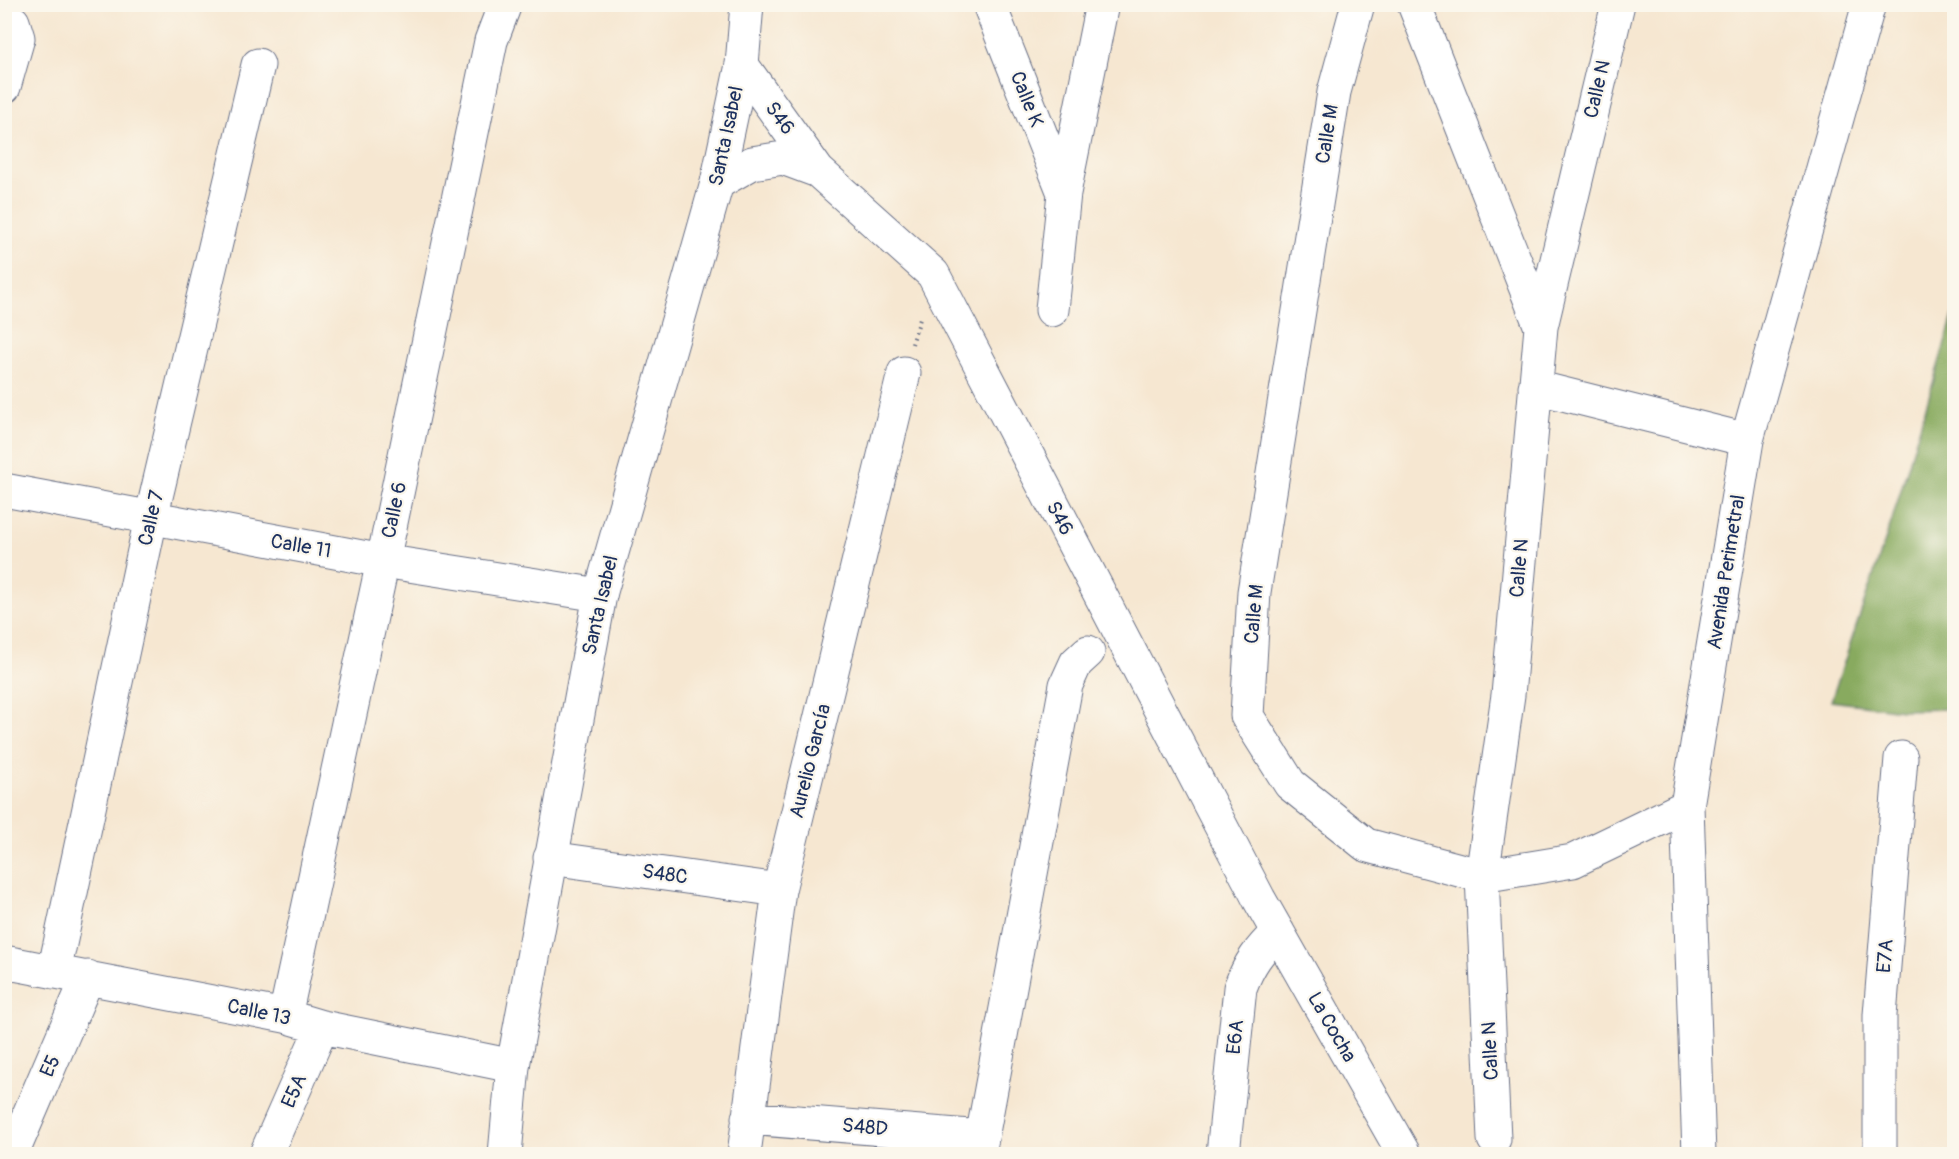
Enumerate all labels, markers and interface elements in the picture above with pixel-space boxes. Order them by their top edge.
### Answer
street label: Calle N [1578,57,1616,121]
street label: Calle K [1005,68,1049,130]
street label: Santa Isabel [703,84,749,188]
street label: S46 [760,97,800,139]
street label: Calle M [1310,103,1344,165]
street label: Calle 6 [376,480,412,540]
street label: Calle 7 [133,488,170,548]
street label: Avenida Perimetral [1701,493,1751,651]
street label: S46 [1041,497,1079,539]
street label: Calle 11 [269,528,333,564]
street label: Calle N [1504,538,1534,598]
street label: Santa Isabel [576,553,624,657]
street label: Calle M [1239,583,1269,645]
street label: Aurelio García [784,701,836,821]
street label: S48C [641,858,689,890]
street label: E7A [1871,938,1899,974]
street label: La Cocha [1302,987,1362,1067]
street label: Calle 13 [225,993,293,1031]
street label: E6A [1221,1018,1249,1056]
street label: Calle N [1476,1021,1504,1081]
street label: E5 [34,1051,66,1081]
street label: E5A [276,1070,312,1112]
street label: S48D [841,1113,889,1141]

